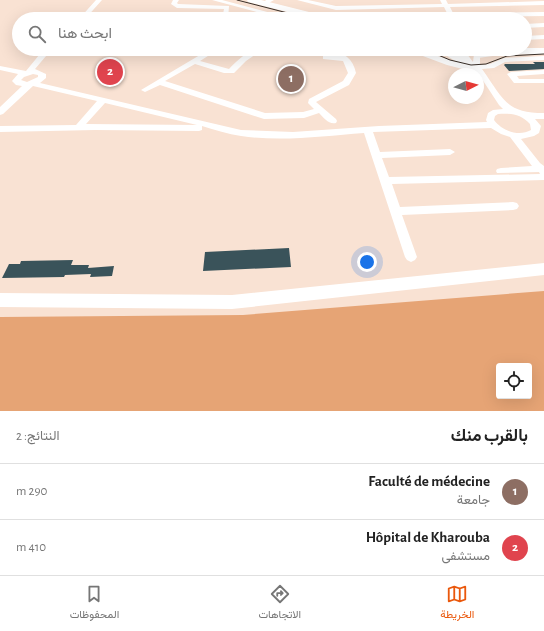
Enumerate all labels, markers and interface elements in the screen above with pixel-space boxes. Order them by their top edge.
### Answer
search box [12,12,532,56]
icon: search [26,23,48,45]
text: ابحث هنا [58,26,112,41]
pin: 2 [97,57,123,87]
pin: 1 [278,64,304,94]
north arrow [448,68,484,104]
your location [357,252,377,272]
map controls [496,363,532,399]
button: locate [496,363,532,399]
text: بالقرب منك [451,427,528,444]
text: النتائج: 2 [16,430,60,443]
text: Faculté de médecine [368,474,490,489]
text: 290 m [16,485,47,498]
text: 1 [513,485,517,498]
text: جامعة [457,494,490,507]
text: Hôpital de Kharouba [366,530,490,545]
text: 410 m [16,541,46,554]
text: 2 [512,541,518,554]
text: مستشفى [442,550,490,563]
tab: المحفوظات [70,583,119,624]
tab: الاتجاهات [258,583,301,624]
tab: الخريطة [440,583,474,624]

